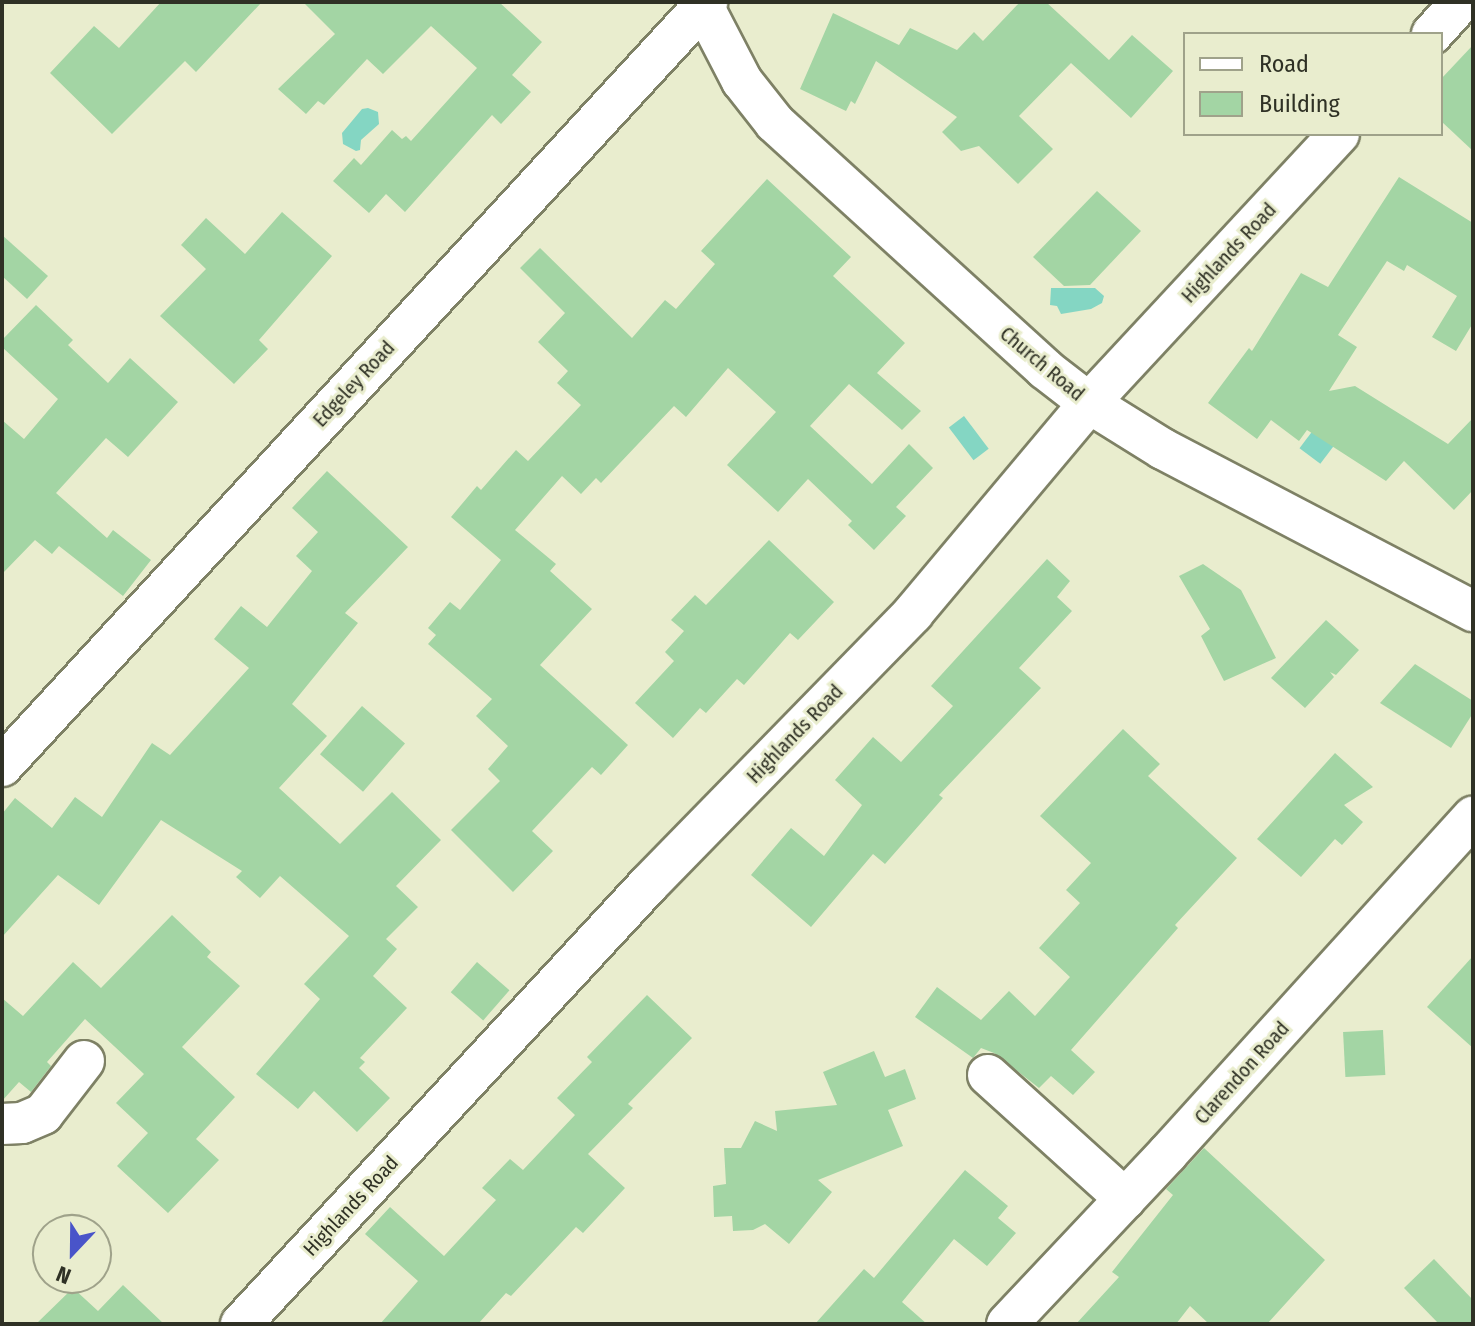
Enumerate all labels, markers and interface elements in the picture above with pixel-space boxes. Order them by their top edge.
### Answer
legend [1183,32,1443,136]
text: Road [1259,50,1309,78]
text: Building [1259,90,1340,118]
street label: Highlands Road [1177,198,1281,308]
street label: Church Road [995,322,1089,406]
street label: Edgeley Road [308,336,400,432]
street label: Highlands Road [742,680,848,788]
street label: Clarendon Road [1190,1017,1294,1129]
street label: Highlands Road [299,1151,403,1261]
north arrow [32,1214,112,1294]
text: N [52,1260,75,1290]

